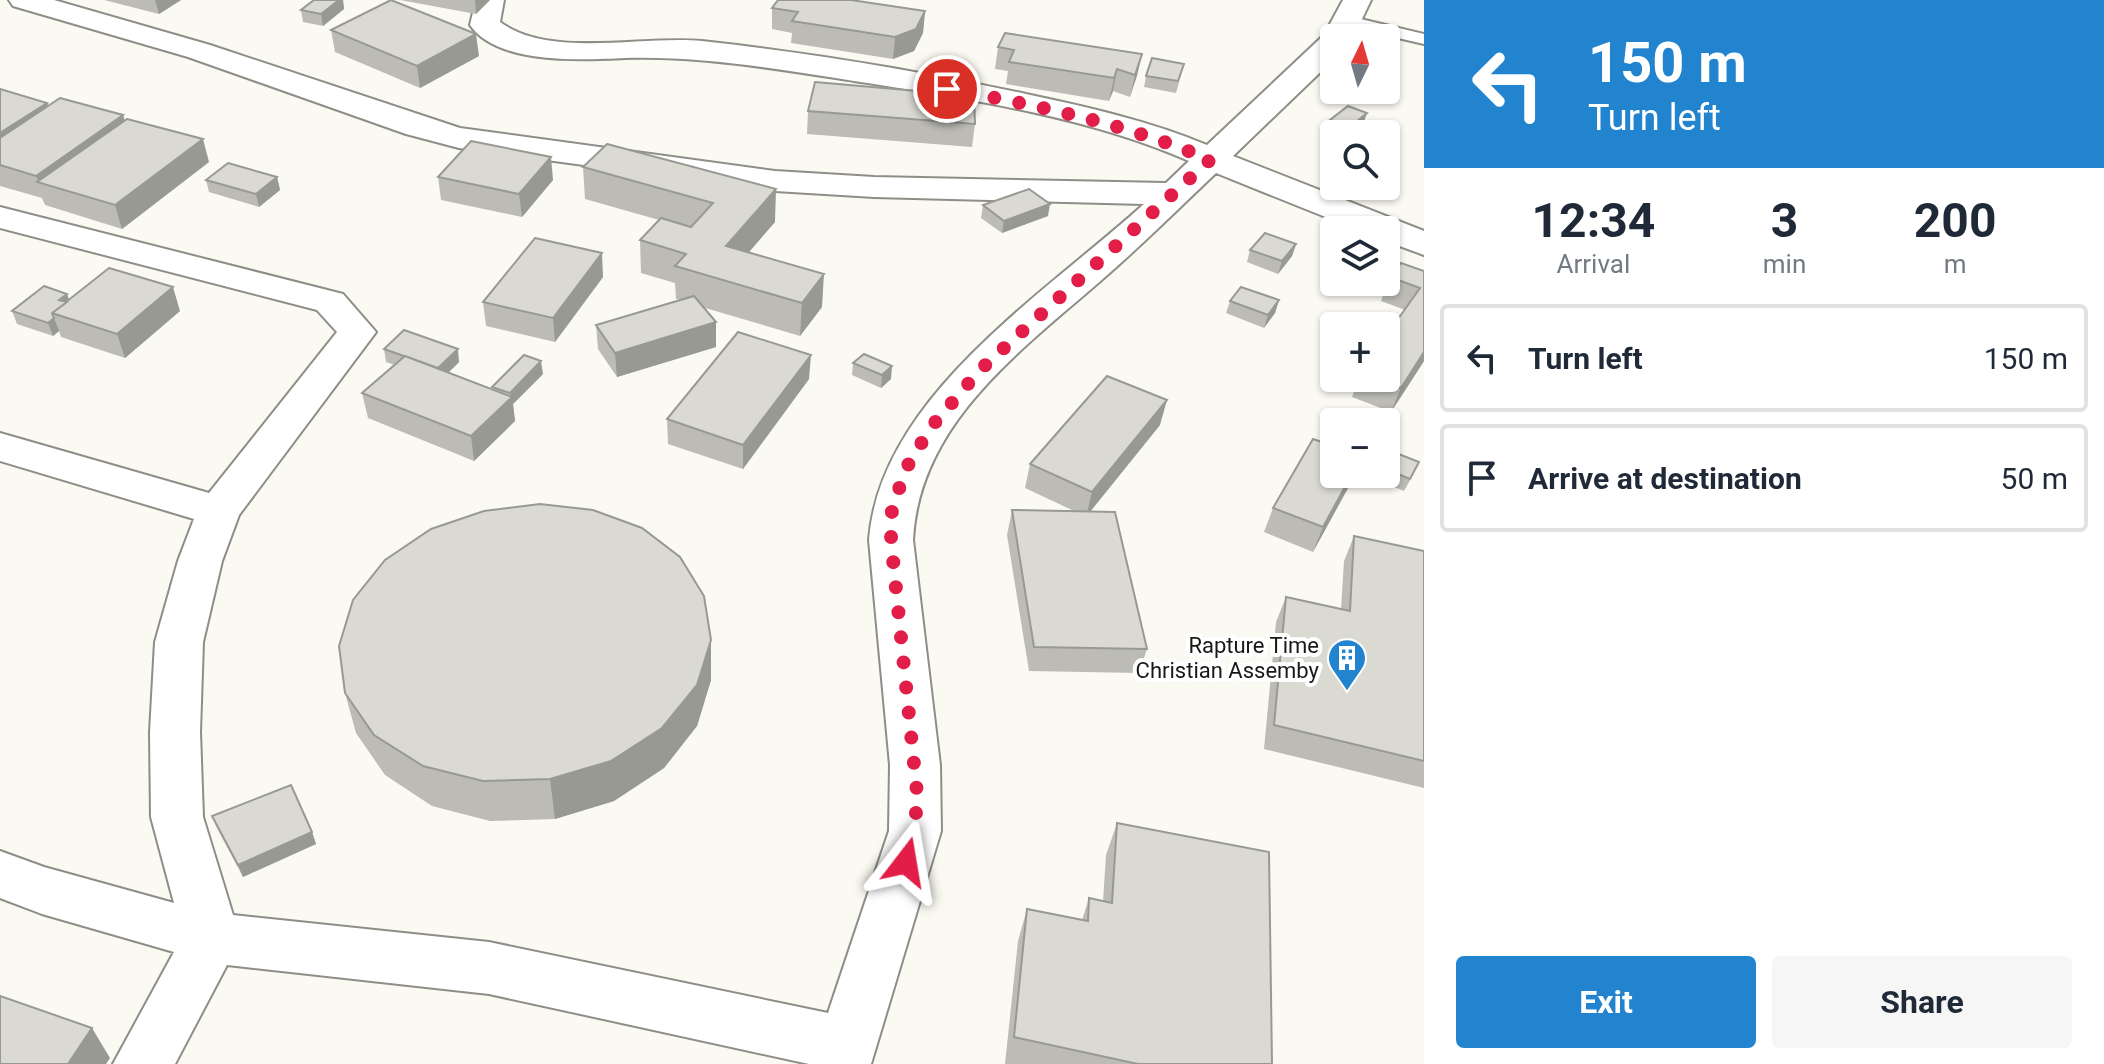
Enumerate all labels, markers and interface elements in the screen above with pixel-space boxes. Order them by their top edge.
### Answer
north arrow [1320,24,1400,104]
map controls [1320,24,1400,488]
text: 150 m [1588,30,1747,96]
icon: left [1456,32,1560,136]
pin [913,55,981,123]
icon: arrive [925,67,969,111]
text: Turn left [1588,97,1721,139]
button: search [1320,120,1400,200]
text: 12:34 [1532,192,1655,249]
text: 3 [1771,192,1798,249]
text: 200 [1914,192,1996,249]
button: layers [1320,216,1400,296]
text: Arrival [1557,249,1630,279]
text: min [1763,249,1806,279]
text: m [1944,249,1967,279]
button: + [1320,312,1400,392]
icon: left [1460,336,1504,380]
text: Turn left [1528,341,1643,376]
text: 150 m [1984,341,2068,376]
button: − [1320,408,1400,488]
icon: arrive [1460,456,1504,500]
text: Arrive at destination [1528,461,1802,496]
text: 50 m [2001,461,2068,496]
place label: Rapture Time Christian Assemby [1136,633,1320,683]
building icon: Rapture Time Christian Assemby [1326,637,1368,692]
position arrow [864,820,948,904]
button: Exit [1456,956,1756,1048]
button: Share [1772,956,2072,1048]

